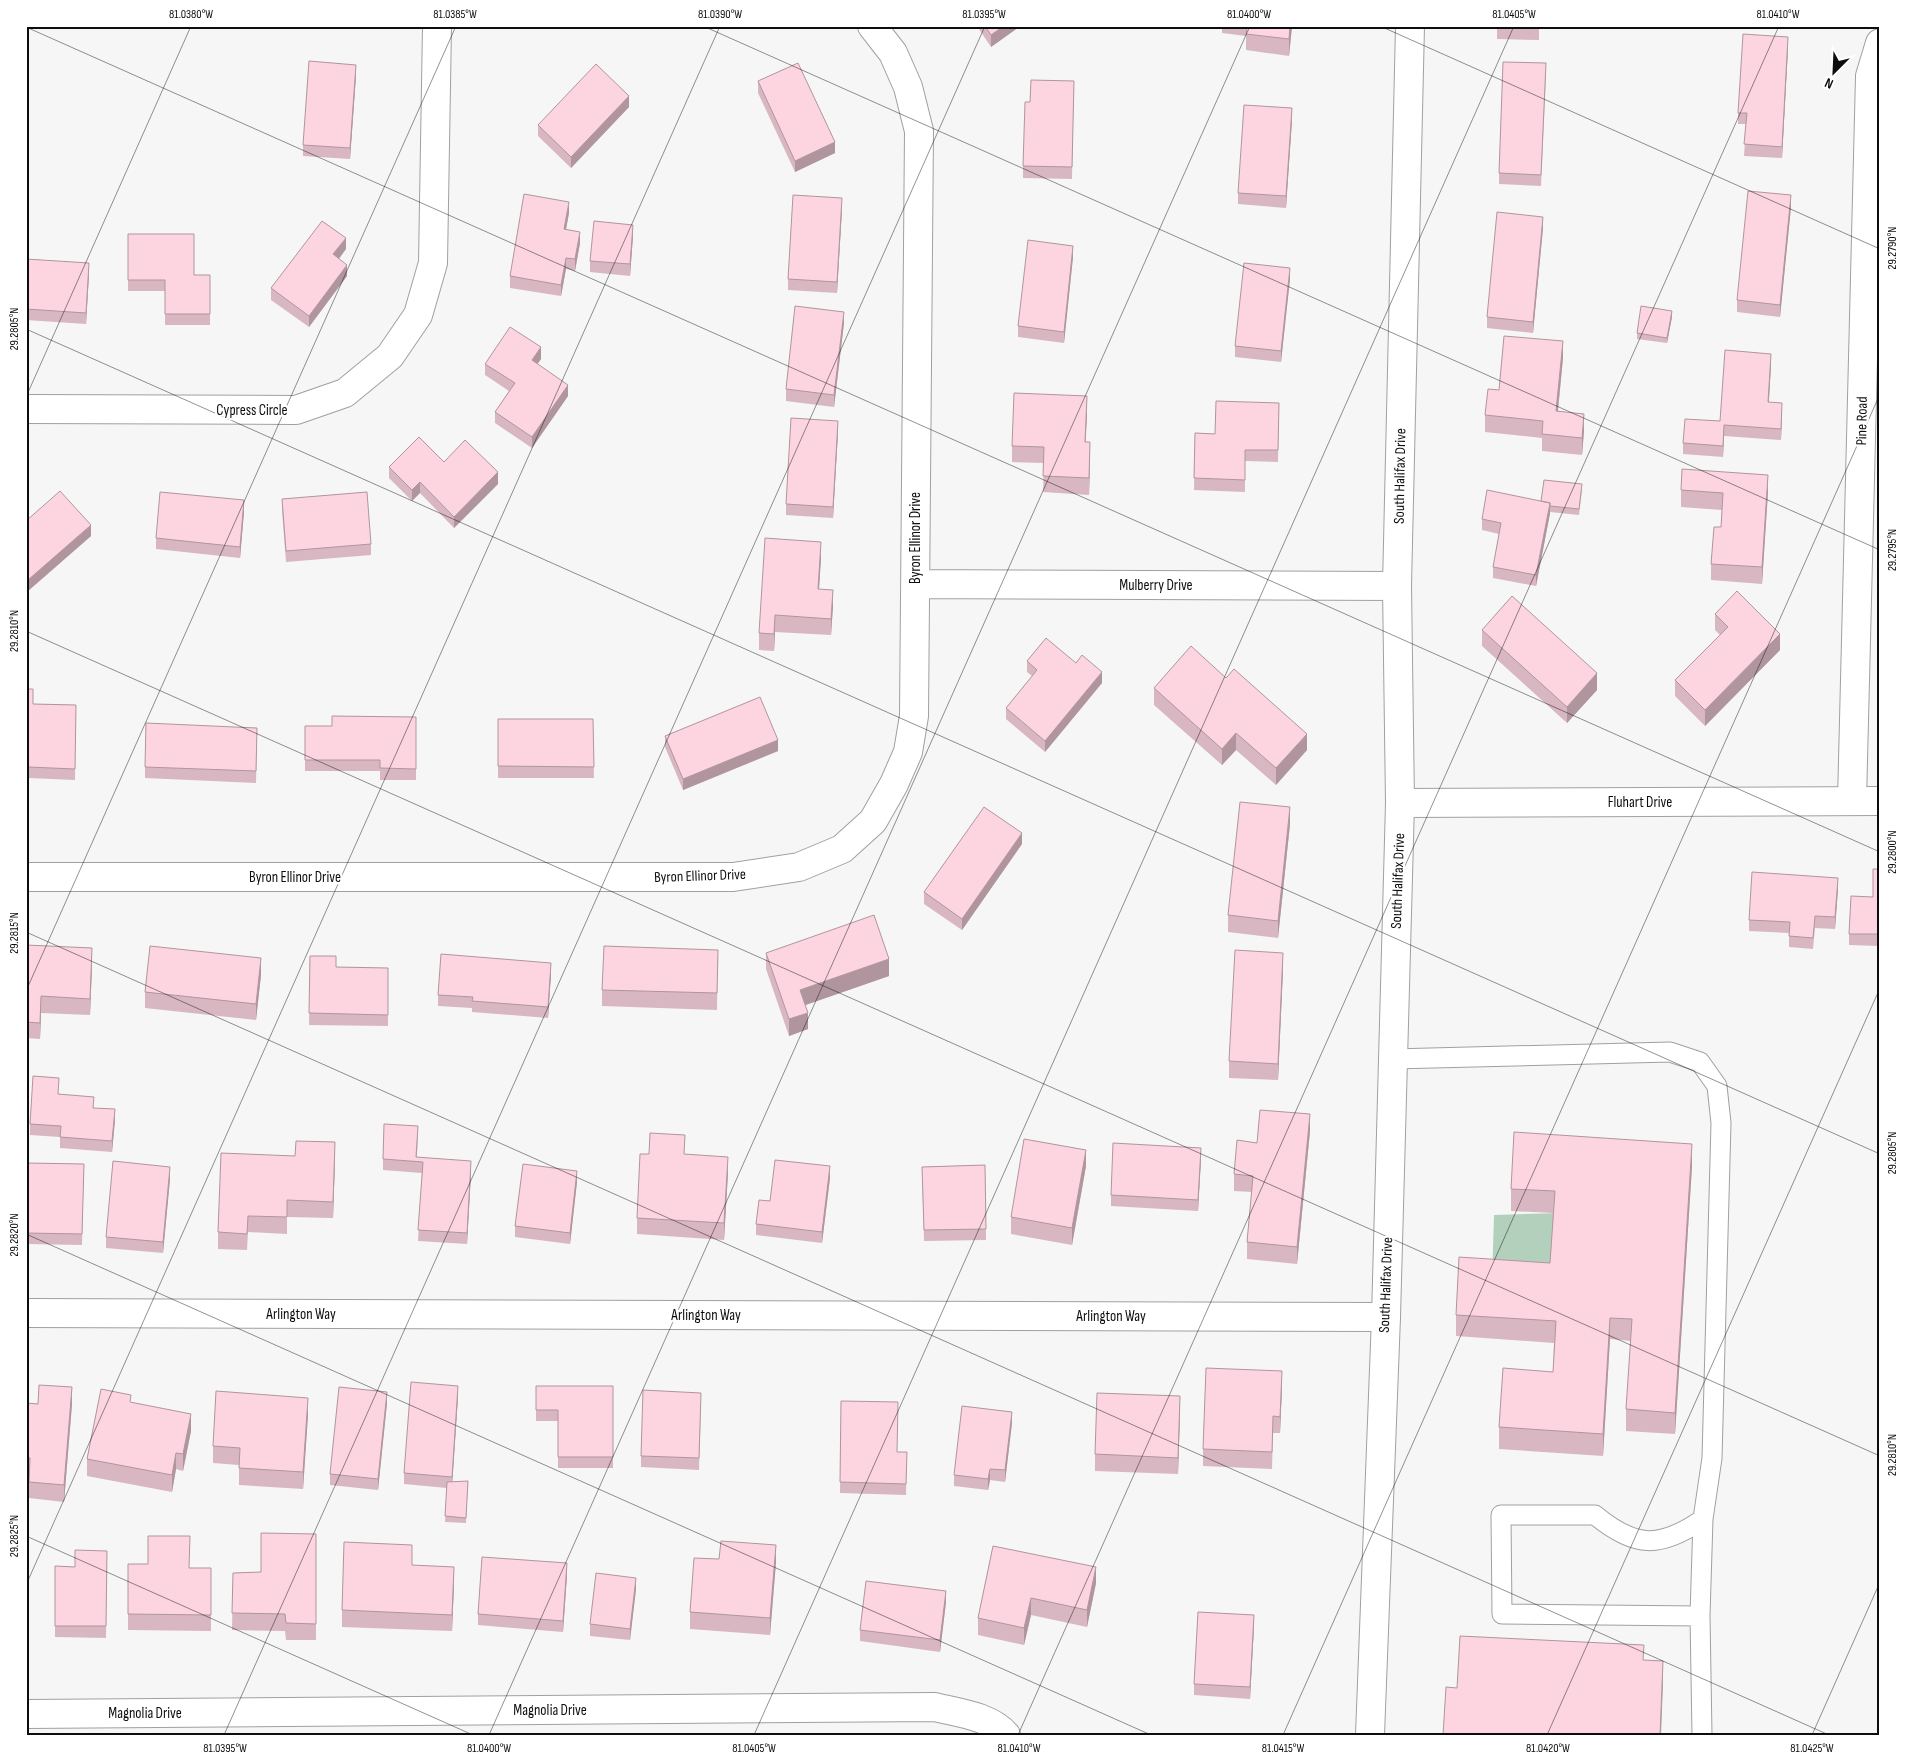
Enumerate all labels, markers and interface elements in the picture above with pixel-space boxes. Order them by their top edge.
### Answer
text: 81.0380°W [169,7,213,22]
text: 81.0385°W [433,7,477,22]
text: 81.0390°W [698,7,742,22]
text: 81.0395°W [962,7,1006,22]
text: 81.0400°W [1227,7,1271,22]
text: 81.0405°W [1492,7,1536,22]
text: 81.0410°W [1756,7,1800,22]
north arrow [1808,48,1858,98]
text: N [1822,74,1836,93]
text: 29.2790°N [1885,227,1900,269]
text: 29.2805°N [7,308,22,350]
street label: Pine Road [1852,396,1872,446]
street label: Cypress Circle [216,401,288,420]
street label: South Halifax Drive [1390,428,1410,524]
street label: Byron Ellinor Drive [906,492,925,584]
text: 29.2795°N [1885,529,1900,571]
street label: Mulberry Drive [1119,576,1193,595]
text: 29.2810°N [7,610,22,652]
street label: Fluhart Drive [1608,793,1672,812]
text: 29.2800°N [1885,830,1900,874]
street label: South Halifax Drive [1387,833,1409,929]
street label: Byron Ellinor Drive [654,865,746,887]
street label: Byron Ellinor Drive [249,868,341,887]
text: 29.2815°N [7,912,22,954]
text: 29.2805°N [1885,1132,1900,1174]
text: 29.2820°N [7,1214,22,1257]
street label: South Halifax Drive [1375,1237,1397,1333]
street label: Arlington Way [265,1305,336,1324]
street label: Arlington Way [670,1306,741,1325]
street label: Arlington Way [1075,1307,1146,1326]
text: 29.2810°N [1885,1434,1900,1476]
text: 29.2825°N [7,1515,22,1557]
street label: Magnolia Drive [513,1701,587,1720]
street label: Magnolia Drive [108,1704,182,1723]
text: 81.0395°W [203,1741,247,1756]
text: 81.0400°W [467,1741,511,1756]
text: 81.0405°W [732,1741,776,1756]
text: 81.0410°W [997,1741,1041,1756]
text: 81.0415°W [1262,1741,1304,1756]
text: 81.0420°W [1526,1741,1570,1756]
text: 81.0425°W [1790,1741,1834,1756]

